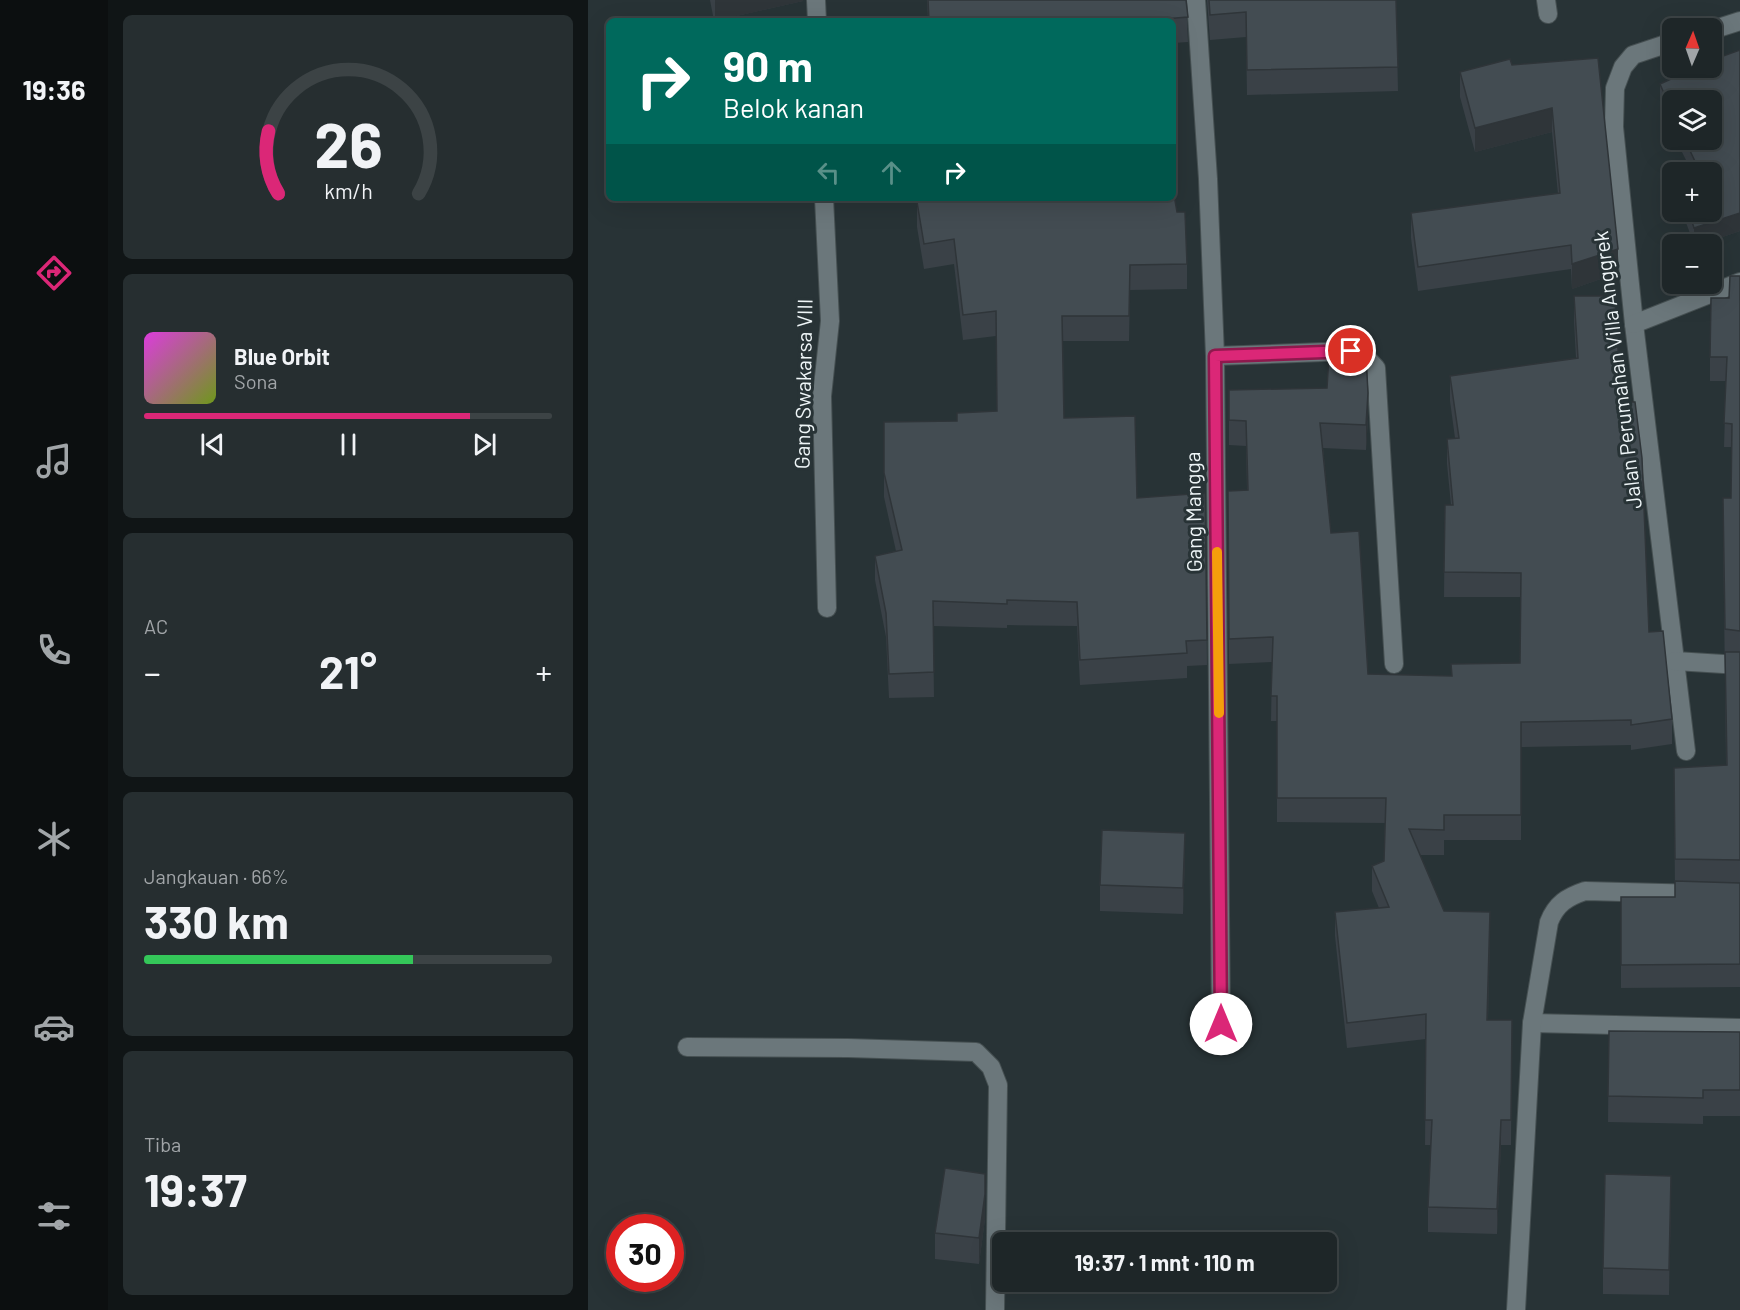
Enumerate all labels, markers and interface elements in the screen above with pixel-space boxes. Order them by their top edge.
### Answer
north arrow [1662,18,1722,78]
map controls [1662,18,1722,294]
text: 90 m [723,40,813,90]
icon: right [624,42,702,120]
text: 19:36 [23,73,85,105]
button: layers [1662,90,1722,150]
text: Belok kanan [723,91,864,123]
text: 26 [314,106,382,180]
icon: left [812,156,845,189]
icon: ahead [875,156,908,189]
icon: right [938,156,971,189]
button: + [1662,162,1722,222]
text: km/h [324,178,372,203]
street label: Jalan Perumahan Villa Anggrek [1587,230,1646,511]
button: − [1662,234,1722,294]
icon: directions [33,252,75,294]
street label: Gang Swakarsa VIII [789,299,816,469]
pin [1325,325,1376,376]
icon: arrive [1334,334,1367,367]
text: Blue Orbit [234,343,330,369]
text: Sona [234,369,278,393]
icon: previous [196,428,229,461]
icon: pause [332,428,365,461]
icon: next [468,428,501,461]
icon: music [33,440,75,482]
street label: Gang Mangga [1179,452,1206,572]
text: AC [144,614,168,638]
icon: phone [33,629,75,671]
text: 21° [319,644,377,698]
text: − [144,652,161,692]
text: + [536,652,552,692]
icon: climate [33,818,75,860]
text: Jangkauan · 66% [144,864,289,888]
text: 330 km [144,894,289,948]
position arrow [1189,992,1253,1056]
icon: car [33,1006,75,1048]
text: Tiba [144,1132,181,1156]
text: 19:37 [144,1162,247,1216]
icon: filters [33,1195,75,1237]
speed limit sign: 30 [606,1214,684,1292]
text: 19:37 · 1 mnt · 110 m [1074,1249,1255,1275]

